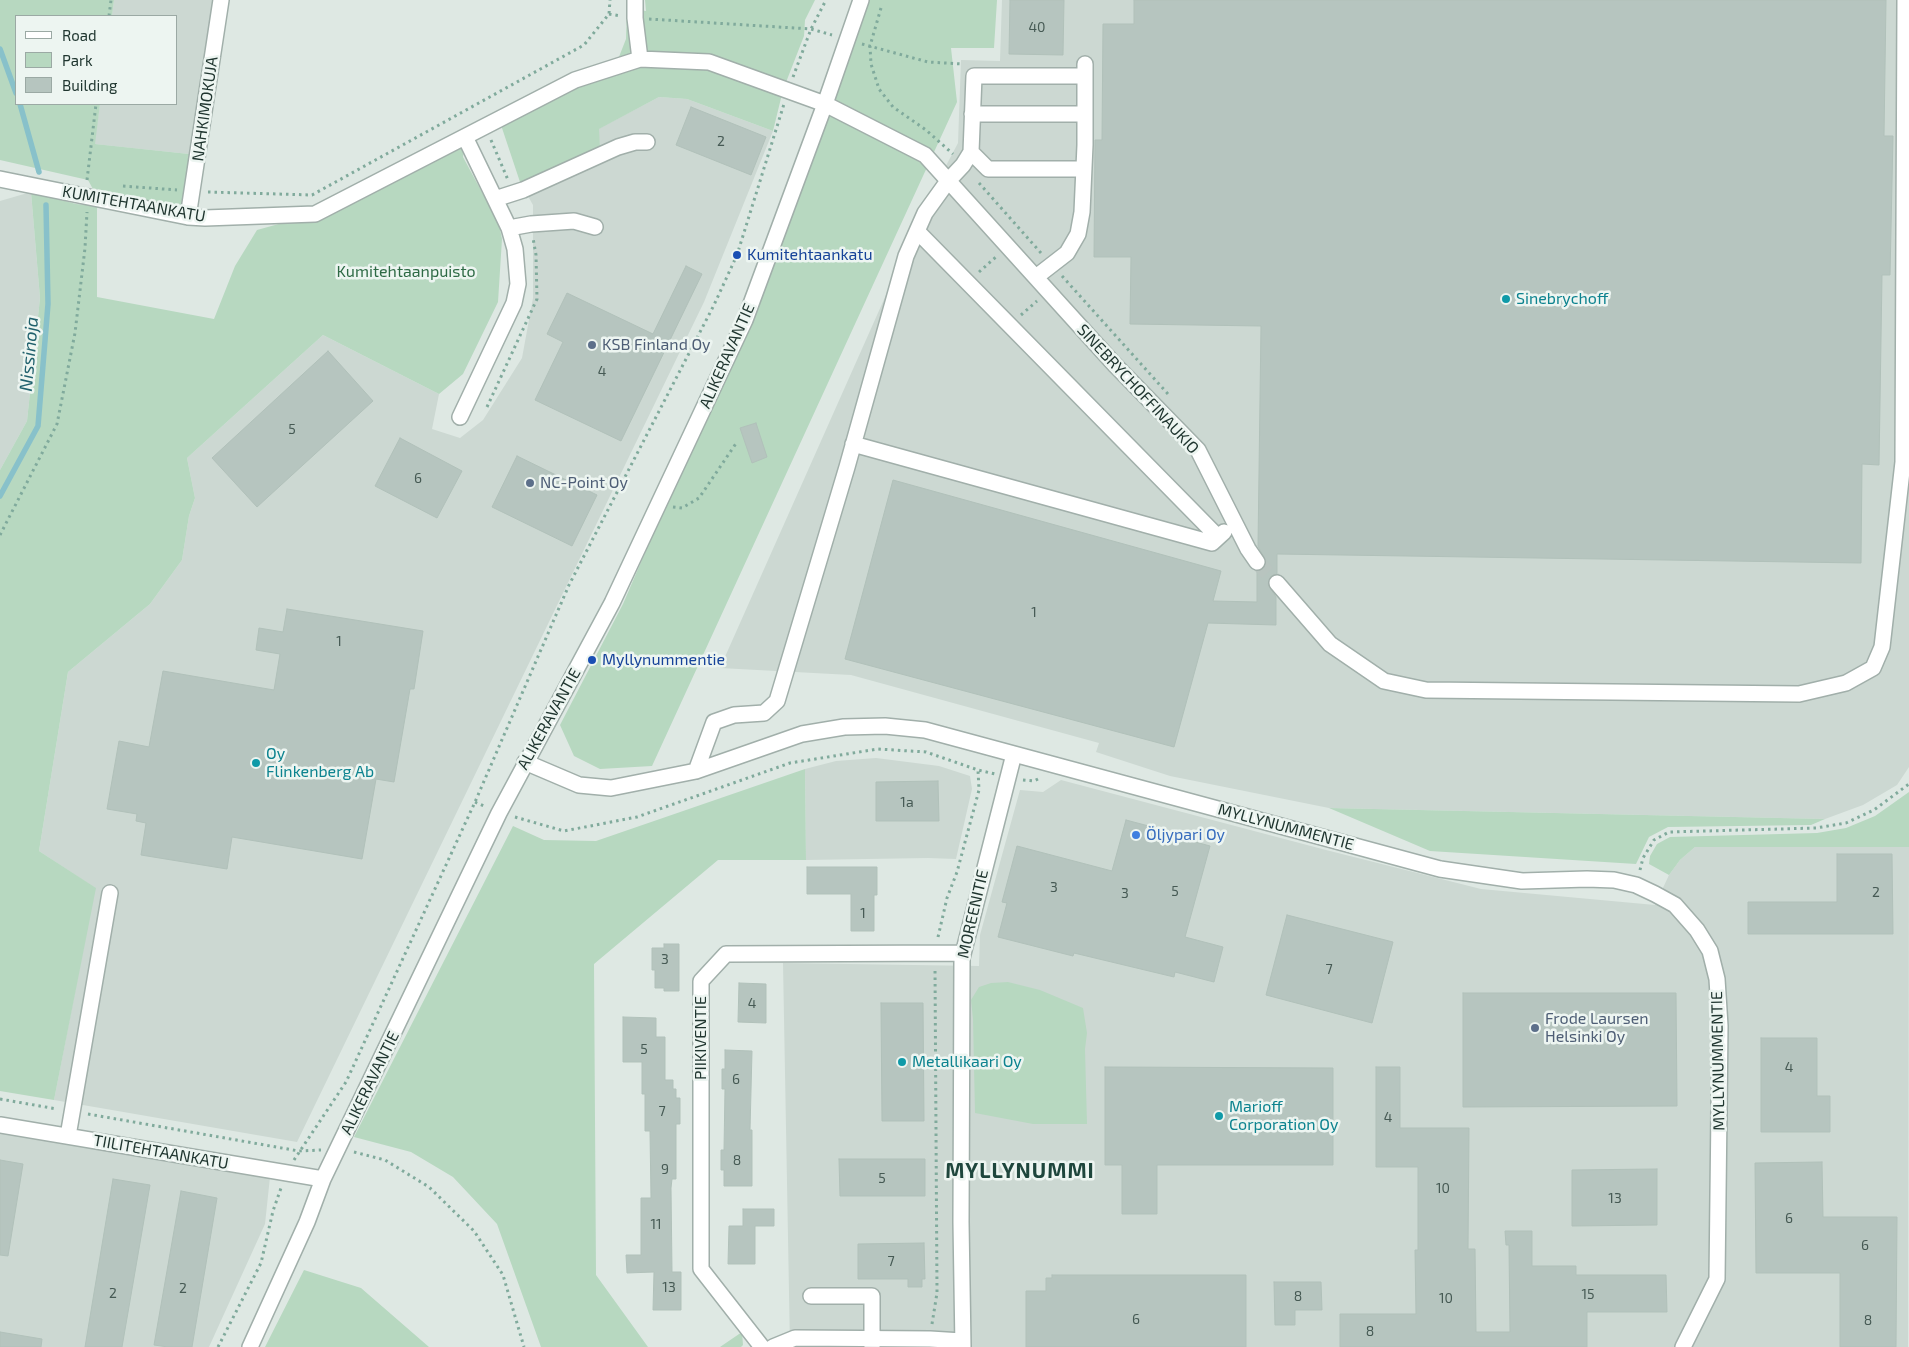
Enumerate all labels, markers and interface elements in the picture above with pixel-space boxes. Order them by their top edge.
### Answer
legend [15,15,178,105]
house number: 40 [1028,19,1046,35]
text: Road [62,26,97,44]
text: Park [62,51,93,69]
street label: NAHKIMOKUJA [188,55,222,163]
text: Building [62,76,117,94]
house number: 2 [717,133,725,149]
street label: KUMITEHTAANKATU [61,182,207,226]
place label: Kumitehtaankatu [747,245,873,265]
marker: Kumitehtaankatu [731,249,743,261]
park label: Kumitehtaanpuisto [336,262,476,282]
place label: Sinebrychoff [1516,289,1608,309]
marker: Sinebrychoff [1500,293,1512,305]
street label: ALIKERAVANTIE [695,301,759,411]
water label: Nissinoja [15,316,43,392]
street label: SINEBRYCHOFFINAUKIO [1073,320,1203,458]
place label: KSB Finland Oy [602,335,711,355]
marker: KSB Finland Oy [586,339,598,351]
house number: 4 [598,363,606,379]
house number: 5 [288,421,296,437]
house number: 6 [414,470,422,486]
place label: NC-Point Oy [540,473,628,493]
marker: NC-Point Oy [524,477,536,489]
house number: 1 [1031,604,1037,620]
house number: 1 [336,633,342,649]
place label: Myllynummentie [602,650,725,670]
marker: Myllynummentie [586,654,598,666]
street label: ALIKERAVANTIE [513,665,585,773]
place label: Oy Flinkenberg Ab [266,744,374,782]
marker: Oy Flinkenberg Ab [250,757,262,769]
house number: 1a [900,794,914,810]
street label: MYLLYNUMMENTIE [1216,800,1356,854]
place label: Öljypari Oy [1146,825,1225,845]
marker: Öljypari Oy [1130,829,1142,841]
street label: MOREENITIE [953,868,993,960]
house number: 3 [1050,879,1058,895]
house number: 5 [1171,883,1179,899]
house number: 2 [1872,884,1880,900]
house number: 3 [1121,885,1129,901]
house number: 1 [860,905,866,921]
house number: 3 [661,951,669,967]
house number: 7 [1325,961,1333,977]
street label: MYLLYNUMMENTIE [1707,991,1729,1131]
house number: 4 [748,995,756,1011]
street label: PIIKIVENTIE [691,996,711,1080]
place label: Frode Laursen Helsinki Oy [1545,1009,1649,1047]
marker: Frode Laursen Helsinki Oy [1529,1022,1541,1034]
street label: ALIKERAVANTIE [337,1028,403,1138]
house number: 5 [640,1041,648,1057]
place label: Metallikaari Oy [912,1052,1022,1072]
marker: Metallikaari Oy [896,1056,908,1068]
house number: 4 [1785,1059,1793,1075]
house number: 6 [732,1071,740,1087]
place label: Marioff Corporation Oy [1229,1097,1338,1135]
house number: 7 [658,1103,666,1119]
house number: 4 [1384,1109,1392,1125]
marker: Marioff Corporation Oy [1213,1110,1225,1122]
street label: TIILITEHTAANKATU [92,1131,230,1173]
house number: 8 [733,1152,741,1168]
district label: MYLLYNUMMI [944,1158,1096,1184]
house number: 9 [661,1161,669,1177]
house number: 5 [878,1170,886,1186]
house number: 10 [1436,1180,1450,1196]
house number: 13 [1608,1190,1622,1206]
house number: 6 [1785,1210,1793,1226]
house number: 11 [650,1216,662,1232]
house number: 6 [1861,1237,1869,1253]
house number: 7 [887,1253,895,1269]
house number: 13 [662,1279,676,1295]
house number: 2 [179,1280,187,1296]
house number: 2 [109,1285,117,1301]
house number: 15 [1581,1286,1595,1302]
house number: 8 [1294,1288,1302,1304]
house number: 10 [1439,1290,1453,1306]
house number: 6 [1132,1311,1140,1327]
house number: 8 [1864,1312,1872,1328]
house number: 8 [1366,1323,1374,1339]

